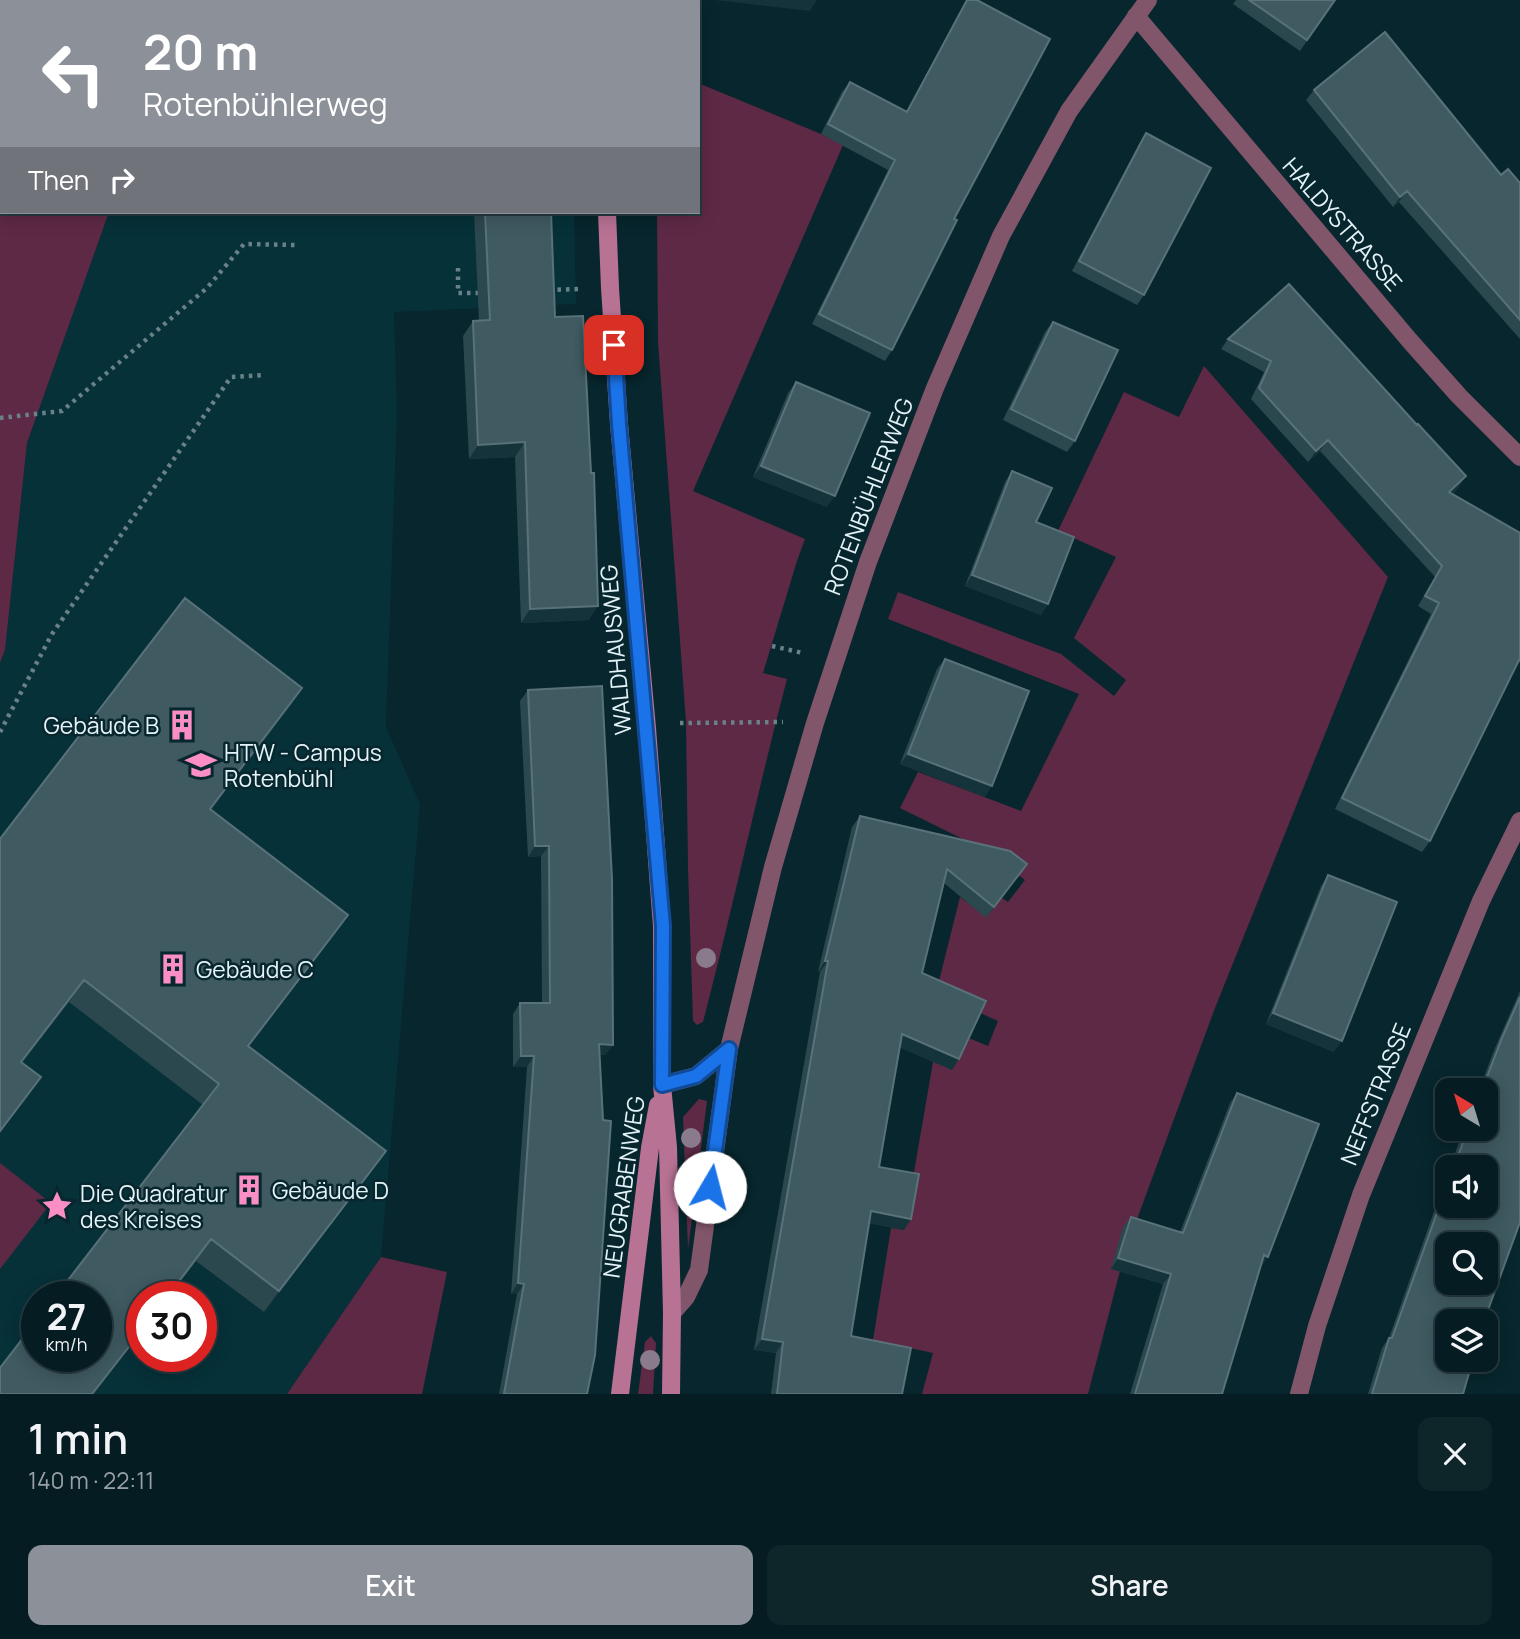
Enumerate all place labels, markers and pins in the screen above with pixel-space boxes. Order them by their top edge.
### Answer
pin [584,315,644,375]
building icon: Gebäude B [165,708,199,742]
place label: Gebäude B [44,709,159,741]
place label: HTW - Campus Rotenbühl [224,736,382,794]
school or university icon: HTW - Campus Rotenbühl [184,748,218,782]
building icon: Gebäude C [156,952,190,986]
place label: Gebäude C [196,953,314,985]
building icon: Gebäude D [232,1173,266,1207]
place label: Gebäude D [272,1174,389,1206]
place label: Die Quadratur des Kreises [80,1177,227,1235]
place icon: Die Quadratur des Kreises [40,1189,74,1223]

